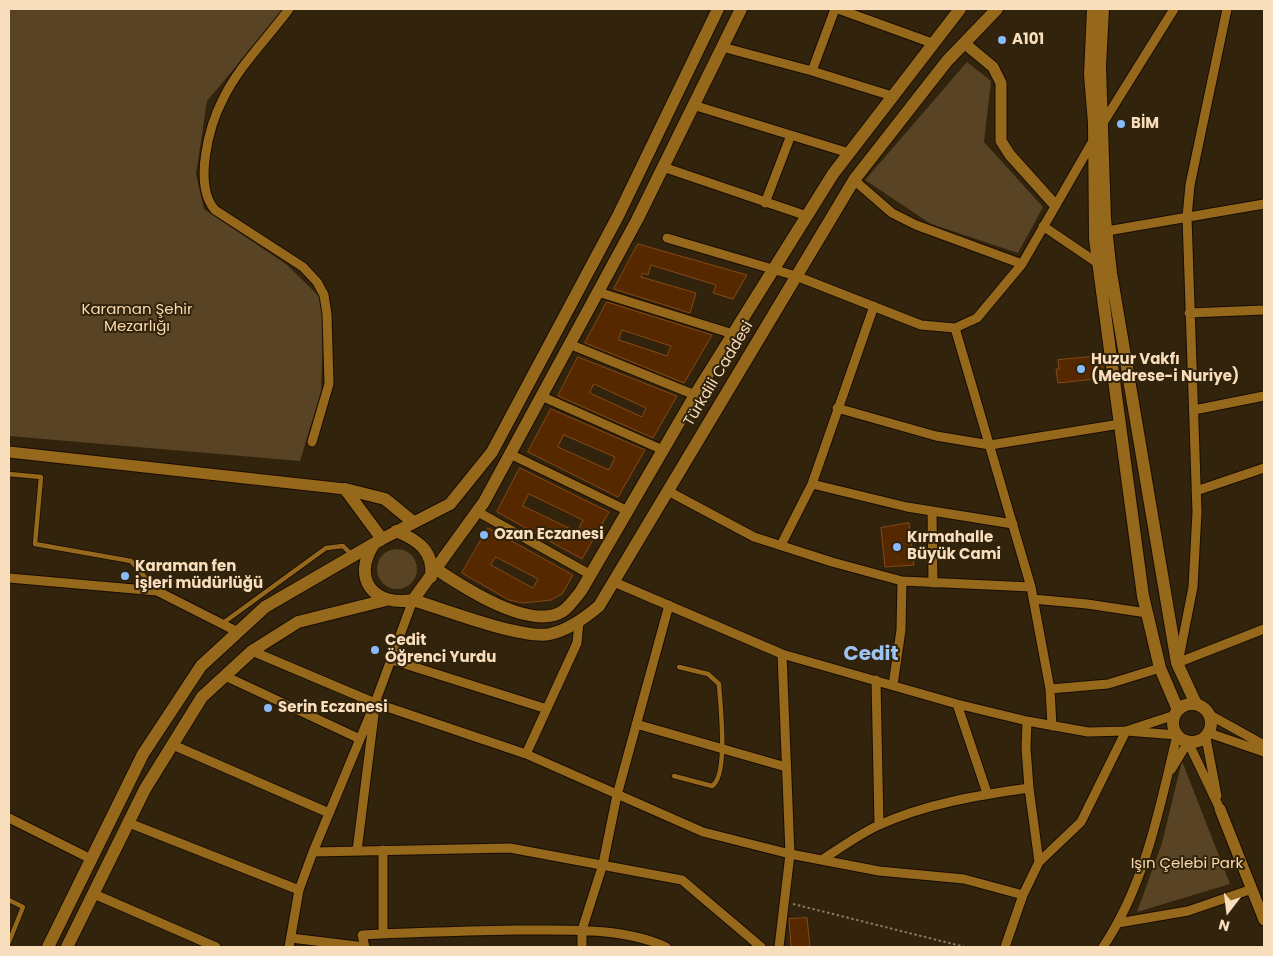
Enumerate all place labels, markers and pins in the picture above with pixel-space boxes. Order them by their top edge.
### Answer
place label: A101 [1012,31,1044,49]
marker: A101 [996,34,1008,46]
place label: BİM [1131,115,1159,133]
marker: BİM [1115,118,1127,130]
place label: Huzur Vakfı (Medrese-i Nuriye) [1091,351,1239,386]
marker: Huzur Vakfı (Medrese-i Nuriye) [1075,363,1087,375]
place label: Ozan Eczanesi [494,526,604,544]
marker: Ozan Eczanesi [478,529,490,541]
place label: Kırmahalle Büyük Cami [907,529,1001,564]
marker: Kırmahalle Büyük Cami [891,541,903,553]
place label: Karaman fen işleri müdürlüğü [135,558,263,593]
marker: Karaman fen işleri müdürlüğü [119,570,131,582]
place label: Cedit Öğrenci Yurdu [385,632,496,667]
marker: Cedit Öğrenci Yurdu [369,644,381,656]
place label: Serin Eczanesi [278,699,388,717]
marker: Serin Eczanesi [262,702,274,714]

